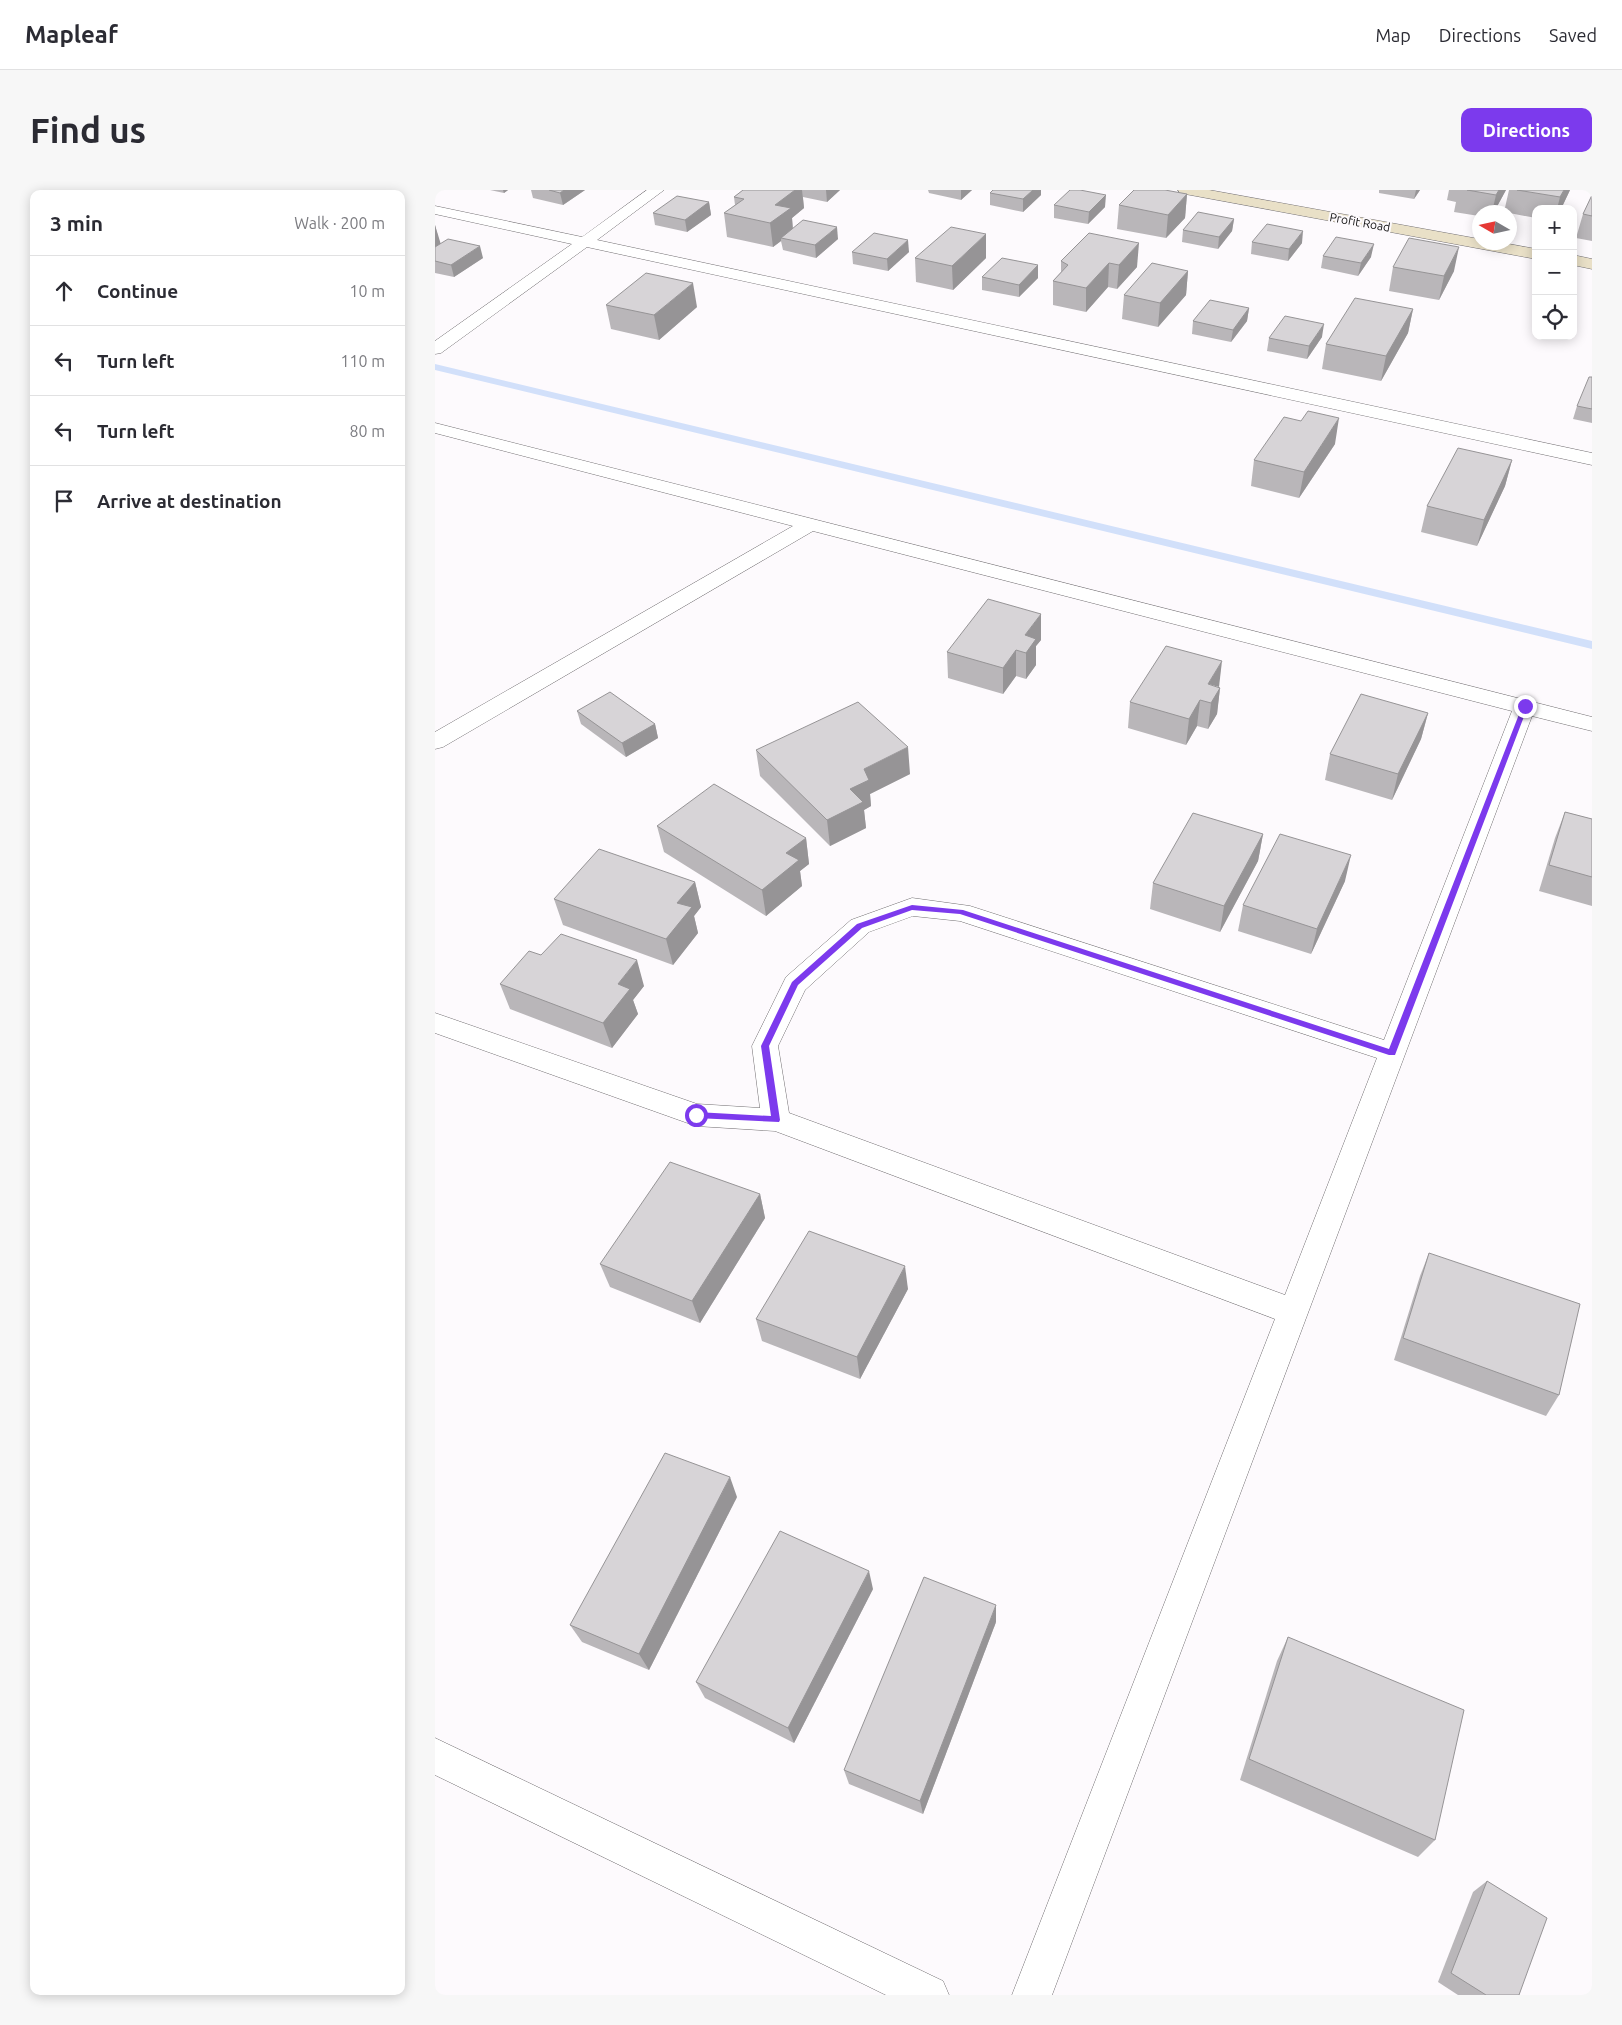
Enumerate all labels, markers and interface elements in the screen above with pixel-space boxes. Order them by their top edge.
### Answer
text: Mapleaf [25,21,118,48]
text: Map [1375,25,1411,45]
text: Directions [1439,25,1521,45]
text: Saved [1549,25,1597,45]
button: Directions [1461,108,1592,152]
text: Find us [30,110,146,150]
north arrow [1472,205,1517,250]
map controls [1532,205,1577,340]
button: + [1532,205,1577,250]
street label: Profit Road [1329,210,1391,234]
text: 3 min [50,211,103,235]
text: Walk · 200 m [294,214,385,232]
button: − [1532,250,1577,295]
icon: ahead [50,277,78,305]
text: Continue [97,280,178,302]
text: 10 m [349,282,385,300]
button: locate [1532,295,1577,340]
icon: left [50,347,78,375]
text: Turn left [97,350,175,372]
text: 110 m [340,352,385,370]
icon: left [50,417,78,445]
text: Turn left [97,420,175,442]
text: 80 m [349,422,385,440]
icon: arrive [50,487,78,515]
text: Arrive at destination [97,490,282,512]
route end [1514,695,1537,718]
route start [685,1104,708,1127]

